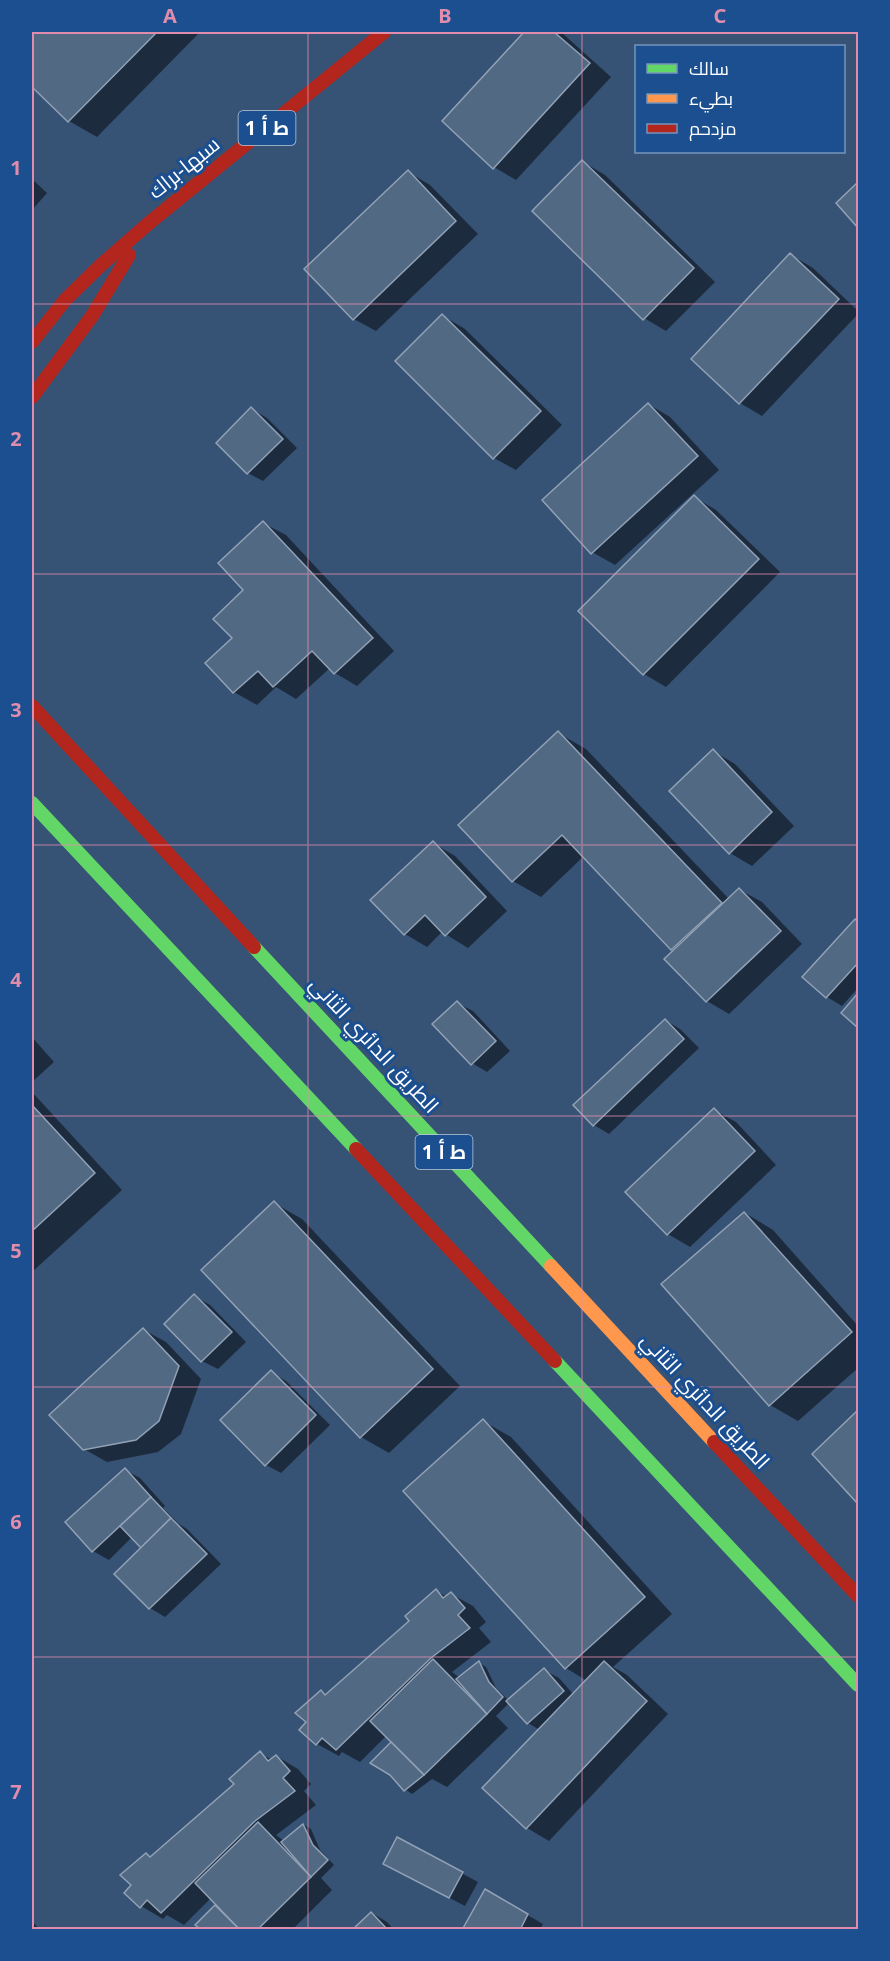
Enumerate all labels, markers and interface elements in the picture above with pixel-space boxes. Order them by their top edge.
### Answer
text: A [163,2,177,29]
text: B [438,2,452,29]
text: C [714,2,727,29]
legend [635,45,845,153]
text: سالك [689,56,729,80]
text: بطيء [689,86,733,113]
road number: ط أ 1 [238,111,296,145]
text: مزدحم [689,116,737,141]
street label: سبها-براك [142,130,225,205]
text: 1 [10,154,22,181]
text: 2 [10,425,22,452]
text: 3 [10,696,22,723]
text: 4 [10,966,22,993]
street label: الطريق الدائري الثاني [302,970,445,1121]
road number: ط أ 1 [416,1135,472,1169]
text: 5 [10,1237,22,1264]
street label: الطريق الدائري الثاني [633,1326,776,1477]
text: 6 [10,1508,22,1535]
text: 7 [10,1778,22,1805]

